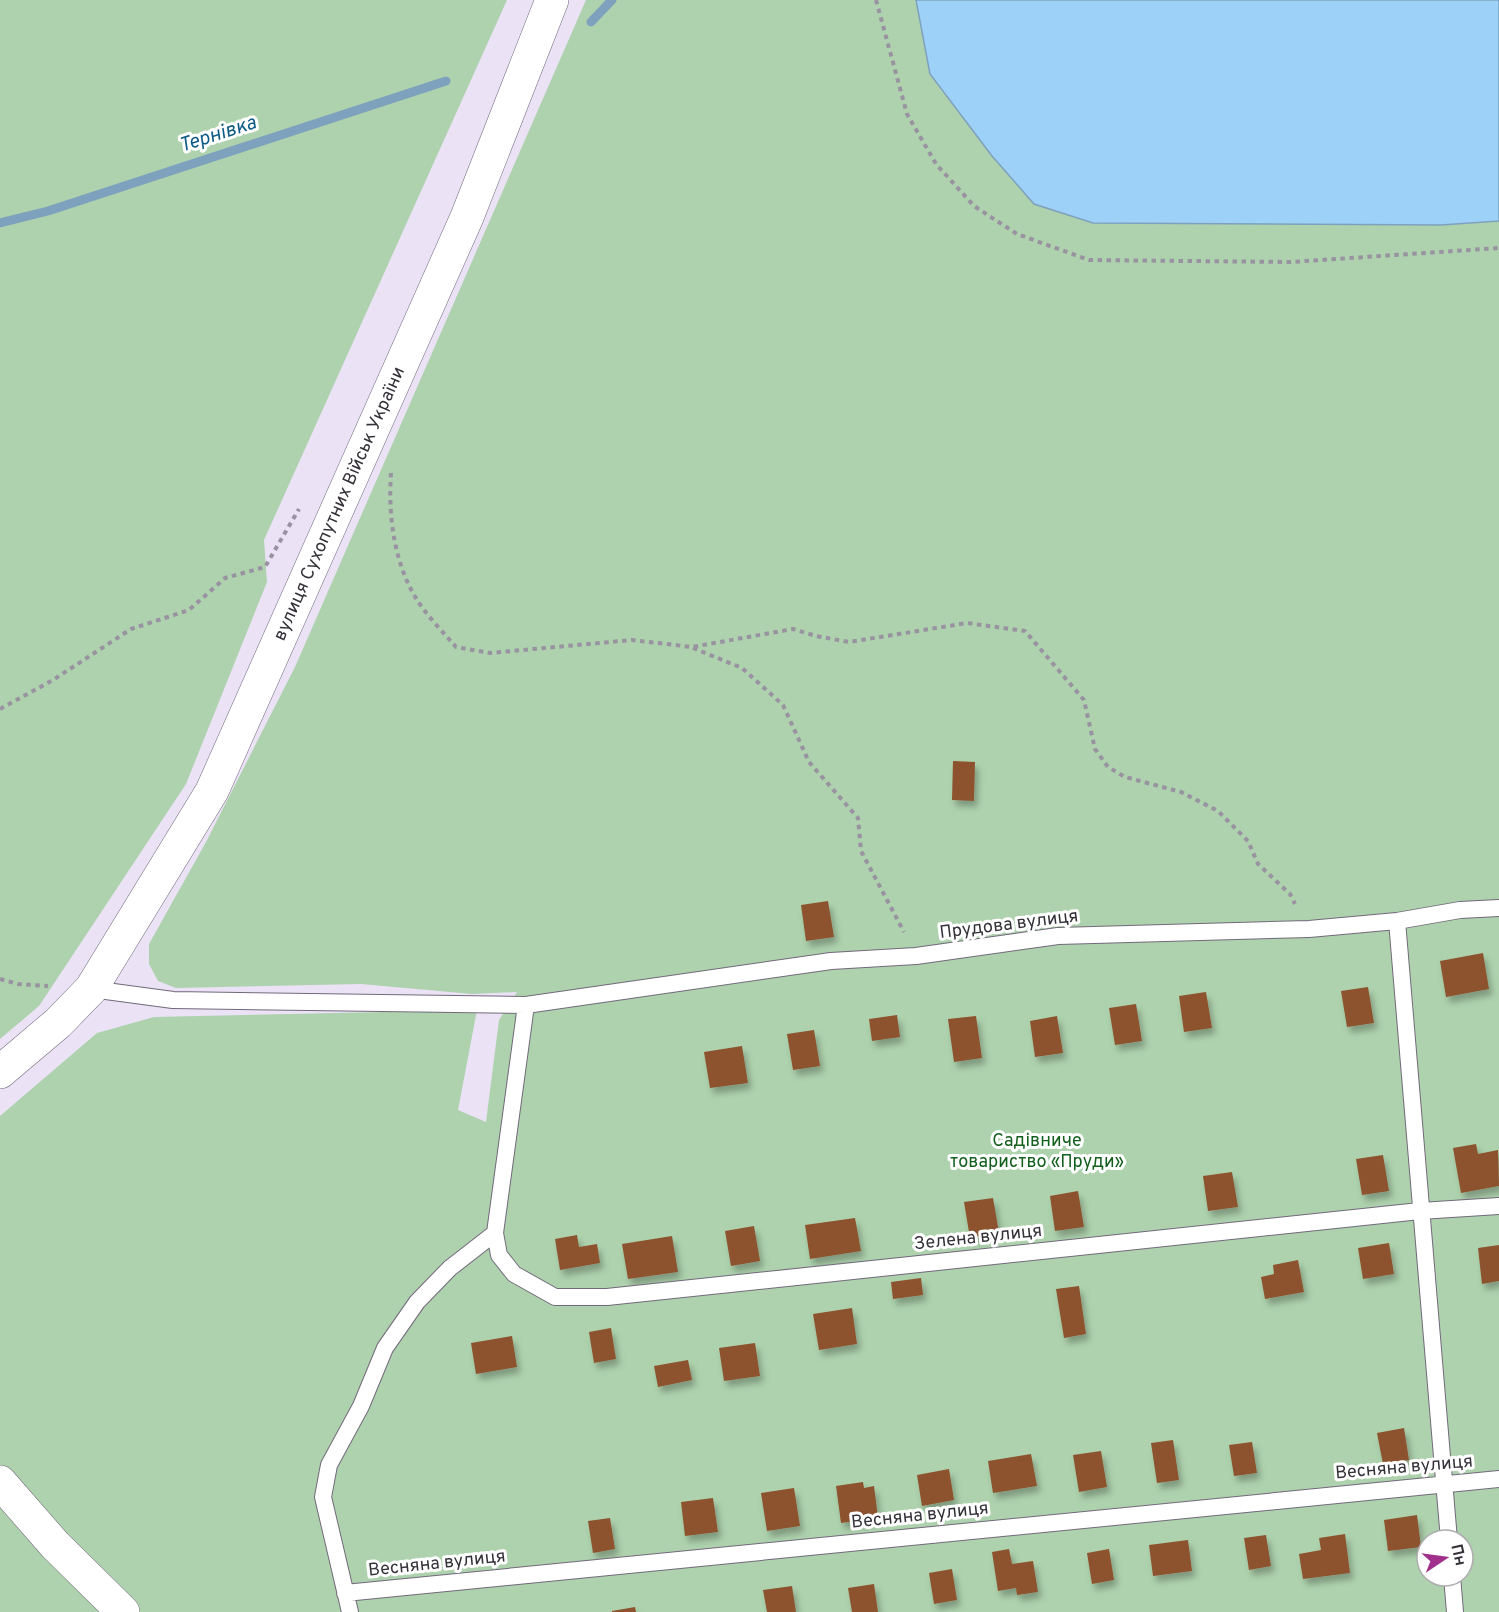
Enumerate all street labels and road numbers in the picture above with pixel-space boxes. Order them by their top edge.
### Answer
street label: вулиця Сухопутних Військ України [269,363,411,645]
street label: Прудова вулиця [938,905,1080,945]
street label: Зелена вулиця [913,1220,1043,1256]
street label: Весняна вулиця [1334,1451,1474,1485]
street label: Весняна вулиця [850,1497,990,1535]
street label: Весняна вулиця [367,1545,507,1583]

